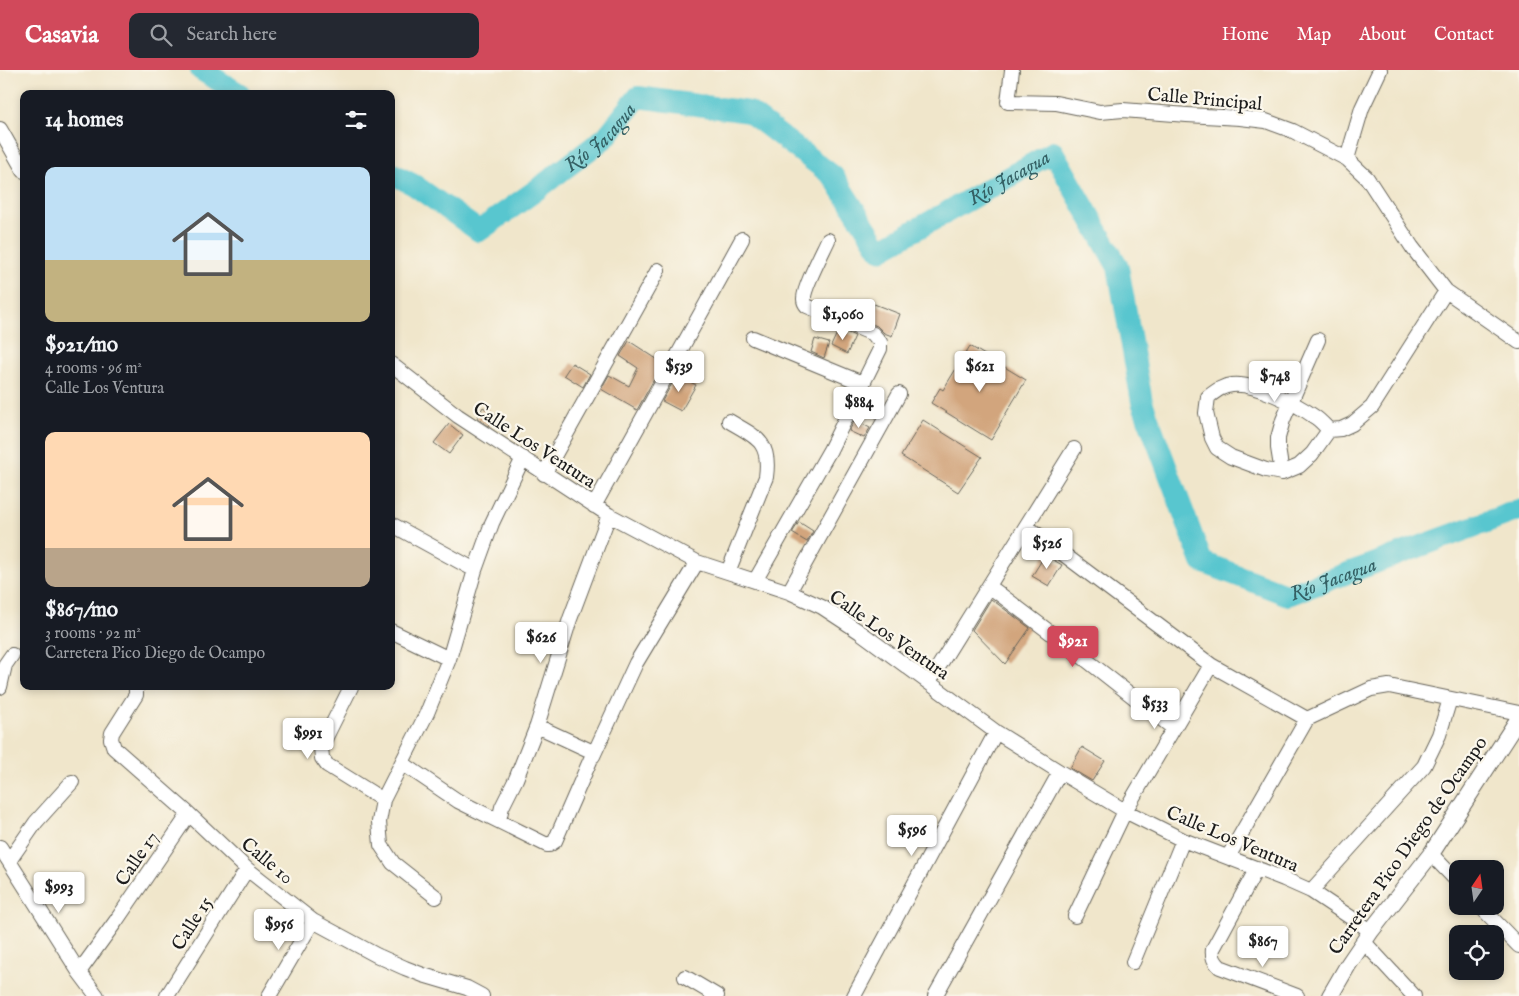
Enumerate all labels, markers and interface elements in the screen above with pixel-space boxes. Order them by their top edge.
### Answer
search box [129,13,479,58]
text: Casavia [25,20,99,51]
icon: search [147,21,175,49]
text: Search here [187,23,277,47]
text: Home [1222,24,1269,47]
text: Map [1297,24,1331,47]
text: About [1359,24,1406,47]
text: Contact [1434,24,1494,47]
street label: Calle Principal [1146,83,1264,117]
water label: Río Jacagua [560,98,642,178]
icon: filters [342,106,370,134]
text: 14 homes [45,107,123,134]
water label: Río Jacagua [964,145,1055,212]
icon: home [163,199,253,289]
pin: $1,060 [802,298,884,341]
text: $1,060 [822,305,864,325]
text: $921/mo [45,332,118,359]
pin: $539 [649,350,709,393]
pin: $621 [950,350,1010,393]
text: $539 [665,357,693,377]
text: $621 [965,357,995,377]
text: 4 rooms · 96 m² [45,359,142,379]
pin: $748 [1245,360,1305,403]
text: $748 [1260,367,1290,387]
text: Calle Los Ventura [45,379,164,399]
pin: $884 [829,386,889,429]
text: $884 [844,393,874,413]
street label: Calle Los Ventura [468,397,600,495]
icon: home [163,464,253,554]
pin: $526 [1017,528,1077,570]
text: $526 [1033,534,1061,554]
water label: Río Jacagua [1287,552,1380,607]
street label: Calle Los Ventura [824,585,954,687]
text: $867/mo [45,597,118,624]
pin: $626 [511,622,571,664]
text: 3 rooms · 92 m² [45,624,141,644]
pin: $921 [1043,626,1103,668]
text: $626 [526,628,556,648]
text: $921 [1058,632,1088,652]
text: Carretera Pico Diego de Ocampo [45,644,265,664]
pin: $533 [1125,688,1185,730]
text: $533 [1142,694,1168,714]
pin: $991 [278,718,338,760]
text: $991 [294,724,322,744]
street label: Carretera Pico Diego de Ocampo [1324,732,1493,960]
street label: Calle Los Ventura [1162,801,1303,879]
pin: $596 [882,814,942,857]
text: $596 [898,821,926,841]
street label: Calle 17 [111,827,165,891]
street label: Calle 10 [236,833,298,890]
north arrow [1449,860,1504,915]
map controls [1449,860,1504,980]
pin: $993 [29,872,89,914]
text: $993 [45,878,73,898]
street label: Calle 15 [167,893,219,955]
pin: $956 [249,908,309,951]
text: $956 [265,915,293,935]
button: locate [1449,925,1504,980]
pin: $867 [1233,926,1293,968]
text: $867 [1248,932,1278,952]

